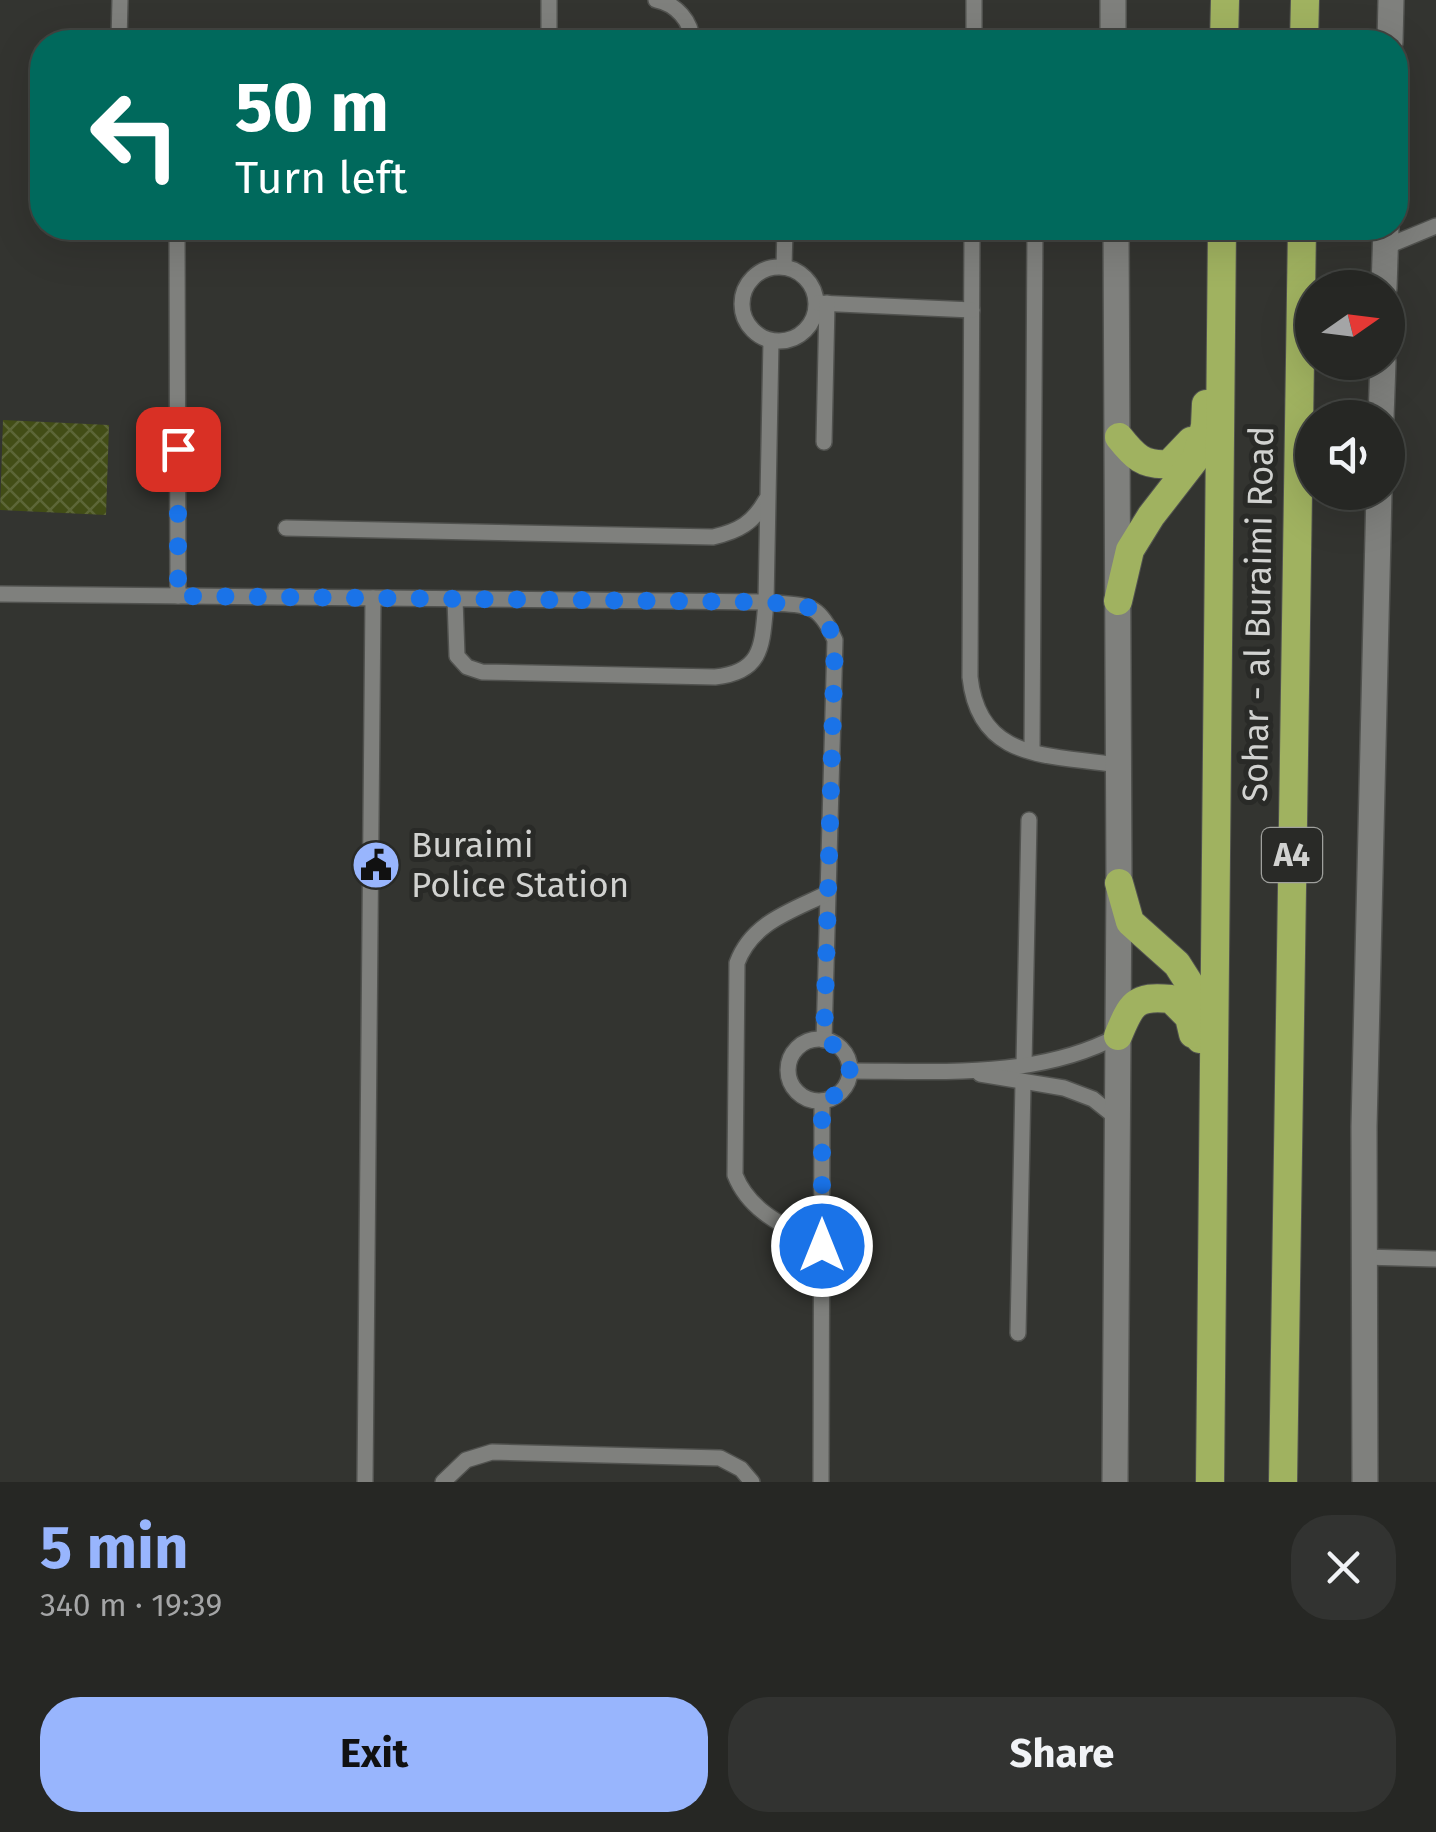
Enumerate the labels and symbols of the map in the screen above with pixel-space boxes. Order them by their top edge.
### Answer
north arrow [1295,270,1405,380]
pin [136,407,221,492]
street label: Sohar - al Buraimi Road [1234,426,1282,802]
place label: Buraimi Police Station [411,824,629,906]
road number: A4 [1262,828,1322,882]
public building icon: Buraimi Police Station [350,839,402,891]
position arrow [770,1194,874,1298]

